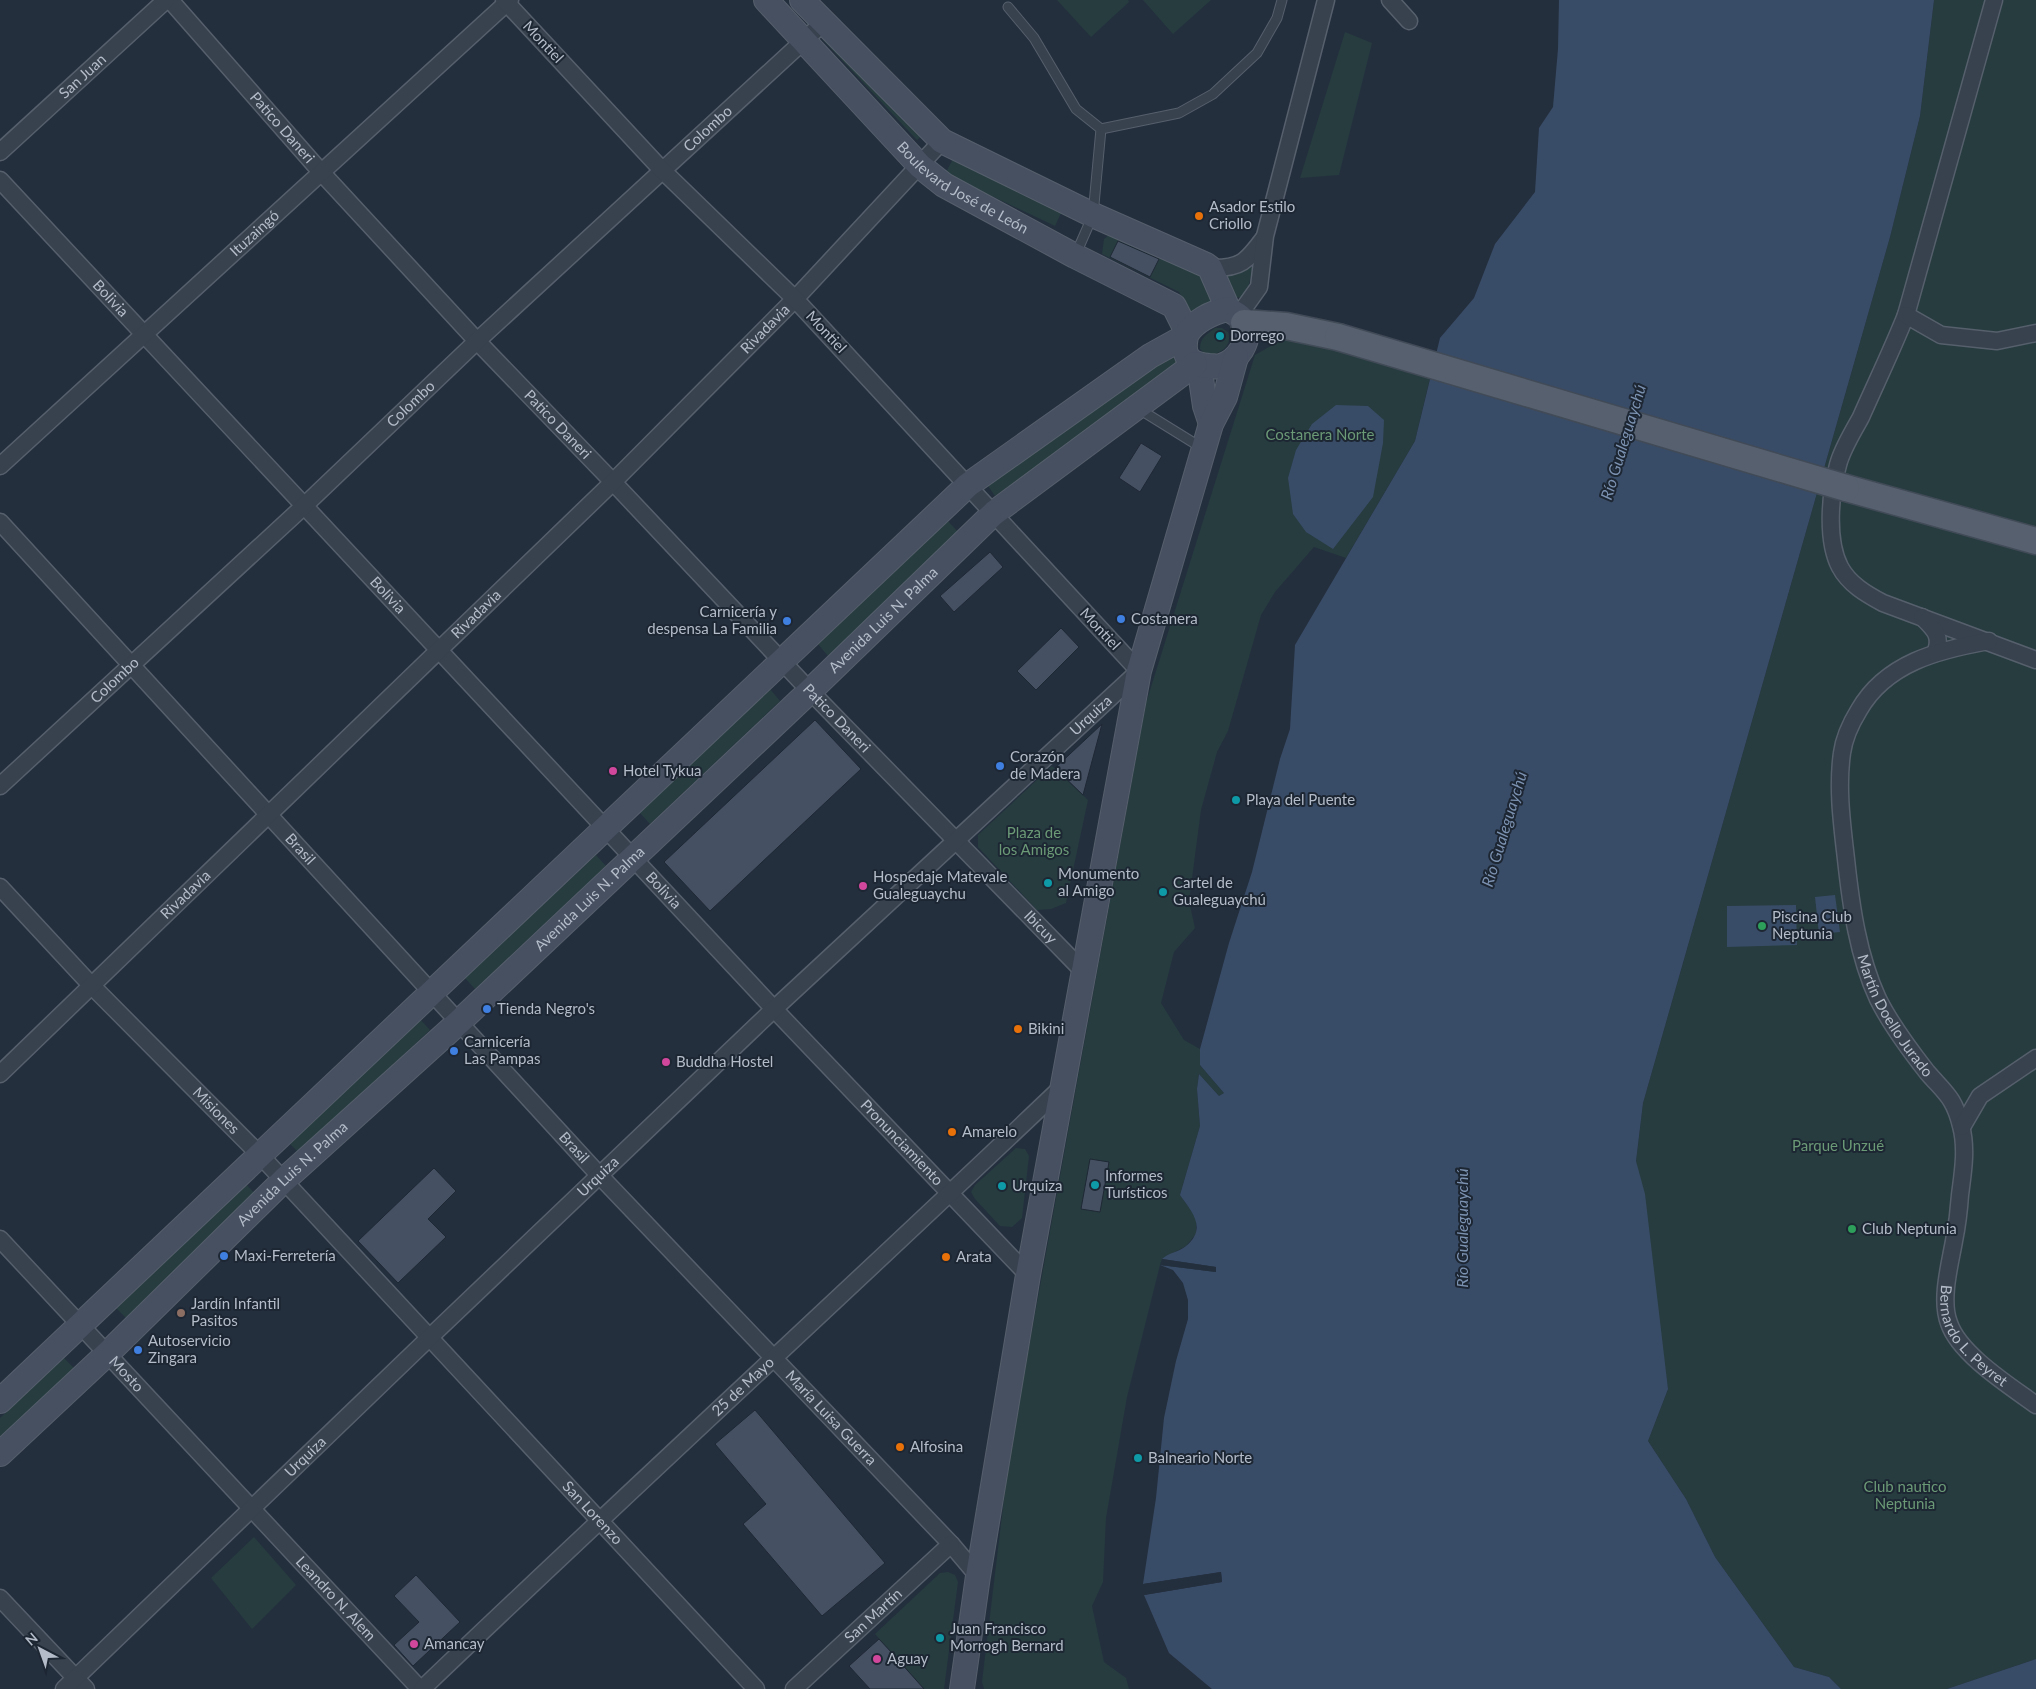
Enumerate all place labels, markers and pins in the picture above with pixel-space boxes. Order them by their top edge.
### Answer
place label: Asador Estilo Criollo [1209,197,1295,232]
marker: Asador Estilo Criollo [1193,210,1205,222]
place label: Dorrego [1230,326,1285,344]
marker: Dorrego [1214,330,1226,342]
place label: Carnicería y despensa La Familia [647,602,777,637]
place label: Costanera [1131,609,1198,627]
marker: Costanera [1115,613,1127,625]
marker: Carnicería y despensa La Familia [781,615,793,627]
place label: Corazón de Madera [1010,747,1080,782]
marker: Corazón de Madera [994,760,1006,772]
place label: Hotel Tykua [623,761,702,779]
marker: Hotel Tykua [607,765,619,777]
place label: Playa del Puente [1246,790,1355,808]
marker: Playa del Puente [1230,794,1242,806]
place label: Monumento al Amigo [1058,864,1139,899]
place label: Hospedaje Matevale Gualeguaychu [873,867,1007,902]
place label: Cartel de Gualeguaychú [1173,873,1266,908]
marker: Monumento al Amigo [1042,877,1054,889]
marker: Hospedaje Matevale Gualeguaychu [857,880,869,892]
marker: Cartel de Gualeguaychú [1157,886,1169,898]
place label: Piscina Club Neptunia [1772,907,1852,942]
marker: Piscina Club Neptunia [1756,920,1768,932]
place label: Tienda Negro's [497,999,595,1017]
marker: Tienda Negro's [481,1003,493,1015]
place label: Bikini [1028,1019,1064,1037]
marker: Bikini [1012,1023,1024,1035]
place label: Carnicería Las Pampas [464,1032,540,1067]
marker: Carnicería Las Pampas [448,1045,460,1057]
place label: Buddha Hostel [676,1052,773,1070]
marker: Buddha Hostel [660,1056,672,1068]
place label: Amarelo [962,1122,1017,1140]
marker: Amarelo [946,1126,958,1138]
place label: Informes Turísticos [1105,1166,1167,1201]
place label: Urquiza [1012,1176,1063,1194]
marker: Informes Turísticos [1089,1179,1101,1191]
marker: Urquiza [996,1180,1008,1192]
place label: Club Neptunia [1862,1219,1957,1237]
marker: Club Neptunia [1846,1223,1858,1235]
place label: Maxi-Ferretería [234,1246,336,1264]
place label: Arata [956,1247,992,1265]
marker: Maxi-Ferretería [218,1250,230,1262]
marker: Arata [940,1251,952,1263]
place label: Jardín Infantil Pasitos [191,1294,280,1329]
marker: Jardín Infantil Pasitos [175,1307,187,1319]
place label: Autoservicio Zingara [148,1331,231,1366]
marker: Autoservicio Zingara [132,1344,144,1356]
place label: Alfosina [910,1437,963,1455]
marker: Alfosina [894,1441,906,1453]
place label: Balneario Norte [1148,1448,1252,1466]
marker: Balneario Norte [1132,1452,1144,1464]
place label: Juan Francisco Morrogh Bernard [950,1619,1064,1654]
marker: Juan Francisco Morrogh Bernard [934,1632,946,1644]
place label: Amancay [424,1634,485,1652]
marker: Amancay [408,1638,420,1650]
place label: Aguay [887,1649,929,1667]
marker: Aguay [871,1653,883,1665]

